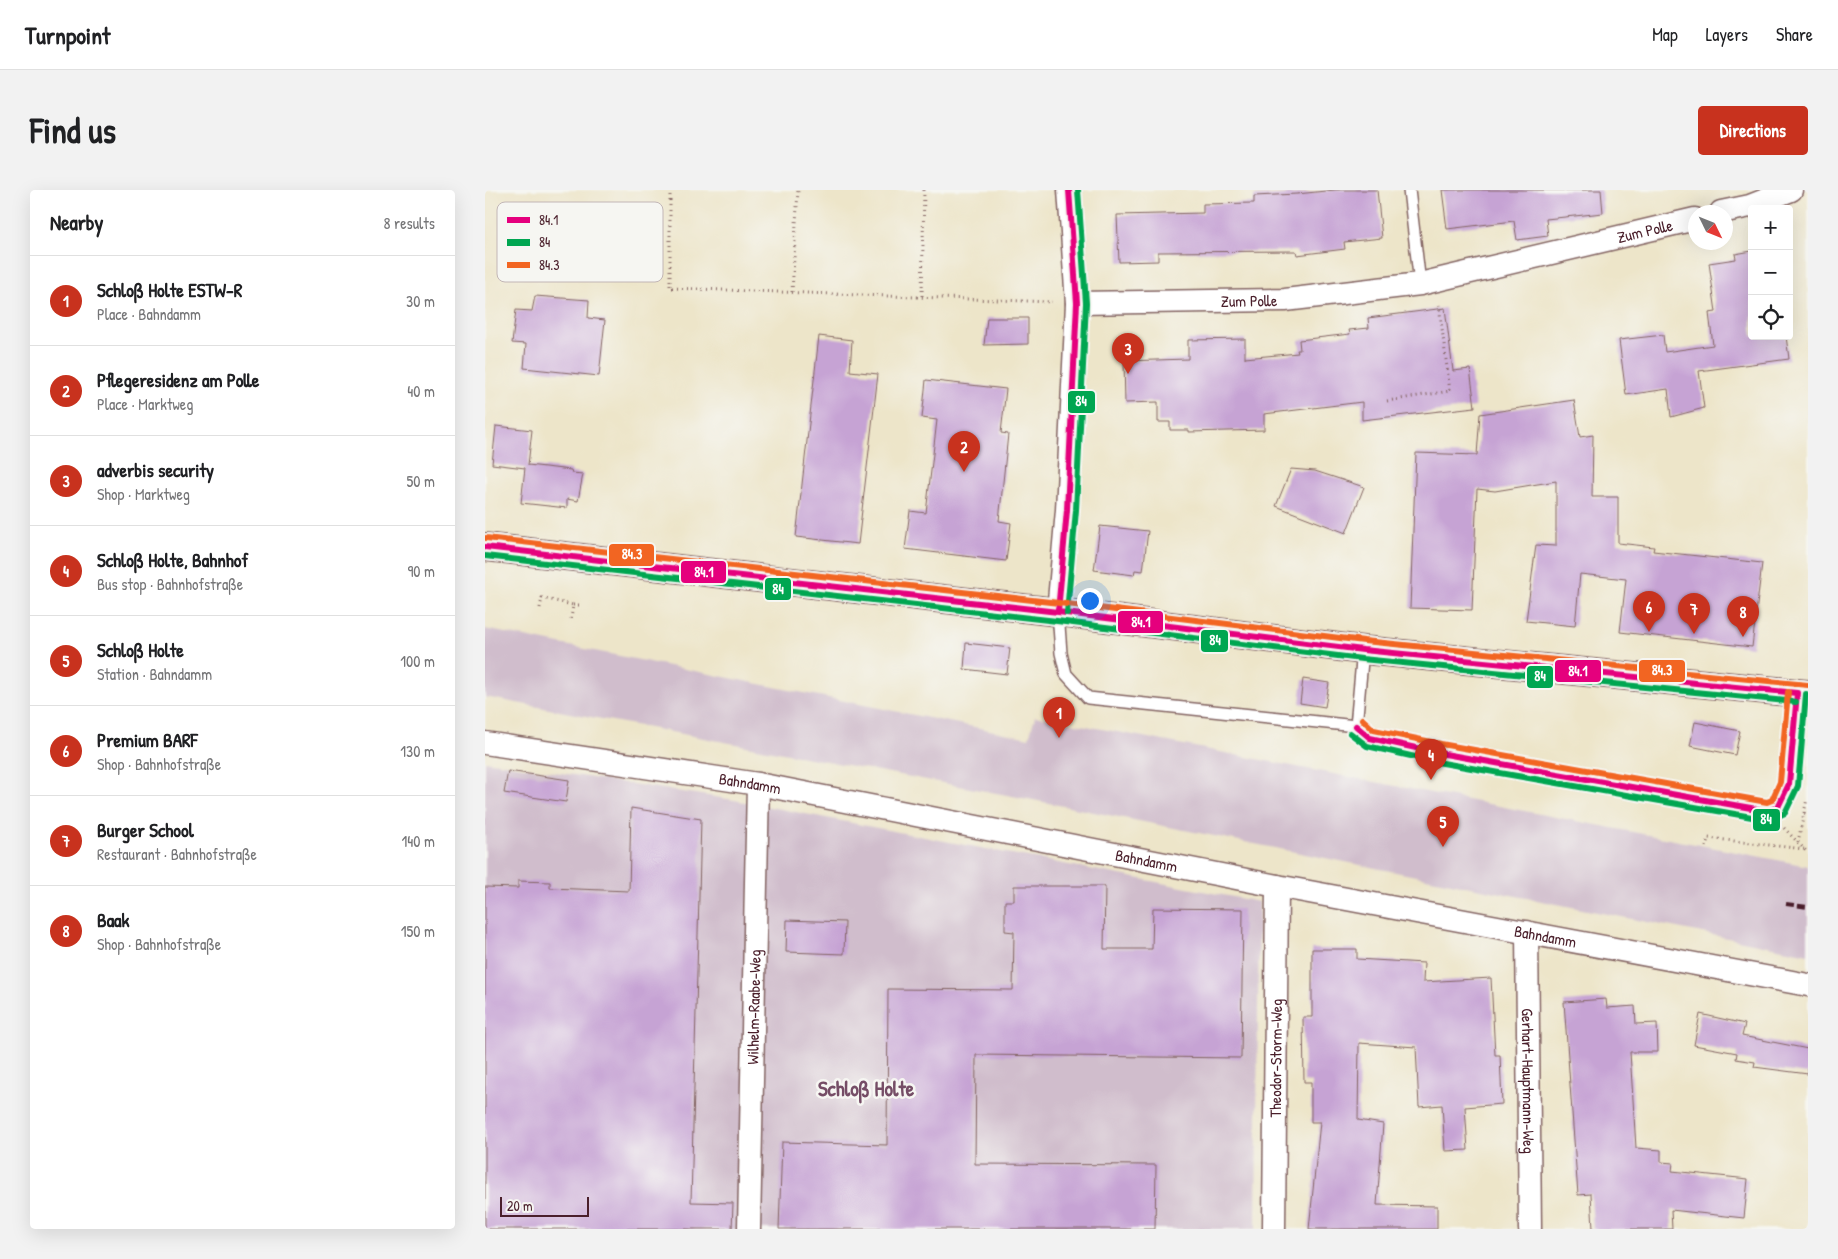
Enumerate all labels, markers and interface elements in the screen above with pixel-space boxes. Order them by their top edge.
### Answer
text: Turnpoint [25,19,110,51]
text: Map [1652,22,1678,47]
text: Layers [1706,22,1748,47]
text: Share [1776,22,1813,47]
button: Directions [1698,106,1808,155]
text: Find us [30,107,116,154]
legend [497,202,663,282]
north arrow [1688,205,1733,250]
map controls [1748,205,1793,340]
button: + [1748,205,1793,250]
text: Nearby [50,208,103,237]
text: 84.1 [539,210,558,229]
text: 8 results [383,212,435,234]
street label: Zum Polle [1615,214,1675,248]
text: 84 [539,232,550,251]
button: − [1748,250,1793,295]
text: 84.3 [539,255,560,274]
text: Schloß Holte ESTW-R [97,277,242,303]
street label: Zum Polle [1221,289,1278,312]
text: 1 [63,290,69,312]
text: 30 m [406,290,435,312]
button: locate [1748,295,1793,340]
text: Place · Bahndamm [97,303,201,325]
pin: 3 [1112,333,1144,374]
text: Pflegeresidenz am Polle [97,367,259,393]
text: 2 [62,380,70,402]
text: 40 m [407,380,435,402]
line badge: 84 [1067,390,1096,414]
text: 84 [1075,391,1087,410]
text: Place · Marktweg [97,393,193,415]
pin: 2 [948,431,980,472]
text: adverbis security [97,457,214,483]
text: 3 [62,470,70,492]
text: 50 m [407,470,435,492]
text: Shop · Marktweg [97,483,190,505]
line badge: 84.3 [608,543,655,567]
text: 84.3 [622,544,643,563]
text: Schloß Holte, Bahnhof [97,547,248,573]
text: 4 [63,560,69,582]
text: 90 m [407,560,435,582]
line badge: 84.1 [680,560,727,584]
text: 84.1 [694,562,714,581]
text: Bus stop · Bahnhofstraße [97,573,243,595]
line badge: 84 [764,577,792,601]
text: 84 [772,579,784,598]
your location [1077,588,1103,614]
pin: 6 [1633,591,1665,632]
pin: 7 [1678,593,1710,634]
pin: 8 [1727,596,1759,637]
line badge: 84.1 [1117,610,1164,634]
text: 84.1 [1131,612,1151,631]
line badge: 84 [1200,629,1229,653]
text: 84 [1209,630,1221,649]
text: Schloß Holte [97,637,184,663]
text: 5 [63,650,69,672]
text: 100 m [400,650,435,672]
line badge: 84.1 [1554,659,1602,683]
line badge: 84.3 [1638,659,1686,683]
text: 84.3 [1652,660,1673,679]
text: 84.1 [1568,661,1588,680]
text: Station · Bahndamm [97,663,212,685]
line badge: 84 [1526,665,1554,689]
text: 84 [1534,666,1546,685]
pin: 1 [1043,697,1075,738]
text: Premium BARF [97,727,198,753]
pin: 4 [1415,739,1447,780]
text: 6 [63,740,69,762]
text: 130 m [400,740,435,762]
text: Shop · Bahnhofstraße [97,753,221,775]
street label: Bahndamm [717,767,783,799]
pin: 5 [1427,806,1459,847]
line badge: 84 [1752,808,1781,832]
text: 84 [1760,809,1772,828]
text: Burger School [97,817,194,843]
text: 7 [62,830,70,852]
text: 140 m [401,830,435,852]
text: Restaurant · Bahnhofstraße [97,843,257,865]
street label: Bahndamm [1114,844,1179,877]
text: Baak [97,907,129,933]
street label: Bahndamm [1513,919,1578,953]
text: 8 [63,920,69,942]
text: 150 m [401,920,435,942]
text: Shop · Bahnhofstraße [97,933,221,955]
street label: Wilhelm-Raabe-Weg [741,949,766,1065]
street label: Theodor-Storm-Weg [1264,999,1287,1117]
street label: Gerhart-Hauptmann-Weg [1517,1008,1540,1154]
district label: Schloß Holte [818,1074,915,1104]
scale bar [500,1194,589,1217]
text: 20 m [507,1196,533,1215]

